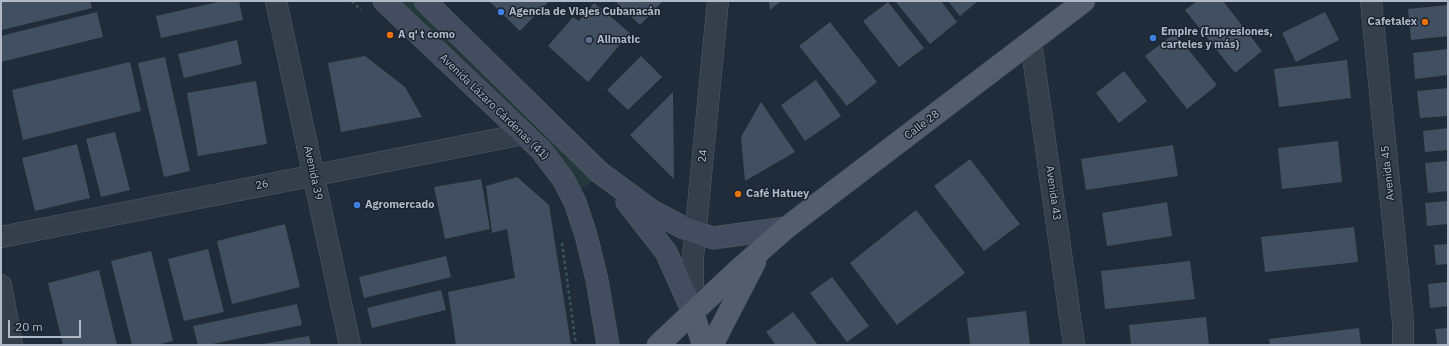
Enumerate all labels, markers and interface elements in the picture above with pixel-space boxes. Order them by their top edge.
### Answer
place label: Agencia de Viajes Cubanacán [509,5,660,19]
marker: Agencia de Viajes Cubanacán [496,7,506,17]
place label: Cafetalex [1368,15,1417,29]
marker: Cafetalex [1420,17,1430,27]
place label: Empire (Impresiones, carteles y más) [1161,25,1273,51]
place label: A q' t como [398,28,455,42]
marker: A q' t como [385,30,395,40]
place label: Alimatic [597,33,640,47]
marker: Empire (Impresiones, carteles y más) [1148,33,1158,43]
marker: Alimatic [584,35,594,45]
street label: Avenida Lázaro Cárdenas (41) [437,51,551,163]
street label: Calle 28 [902,108,942,142]
street label: Avenida 39 [301,145,325,201]
street label: Avenida 45 [1379,145,1397,201]
street label: 24 [696,149,710,163]
street label: Avenida 43 [1043,165,1063,221]
street label: 26 [254,177,270,193]
place label: Café Hatuey [746,187,809,201]
marker: Café Hatuey [733,189,743,199]
place label: Agromercado [365,198,434,212]
marker: Agromercado [352,200,362,210]
scale bar [10,312,83,338]
text: 20 m [15,319,43,334]

